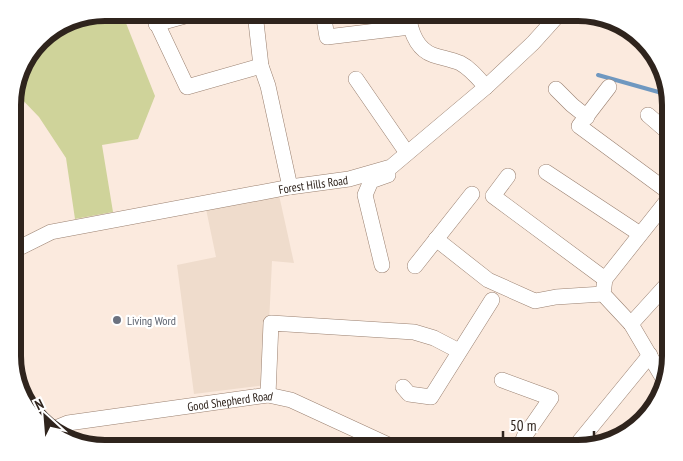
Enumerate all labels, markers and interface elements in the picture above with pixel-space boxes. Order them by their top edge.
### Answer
street label: Forest Hills Road [277,172,349,197]
place label: Living Word [127,313,176,328]
marker: Living Word [111,314,123,326]
street label: Good Shepherd Road [186,388,274,414]
north arrow [20,391,70,441]
text: N [32,395,47,414]
scale bar [503,408,594,440]
text: 50 m [510,416,536,435]

